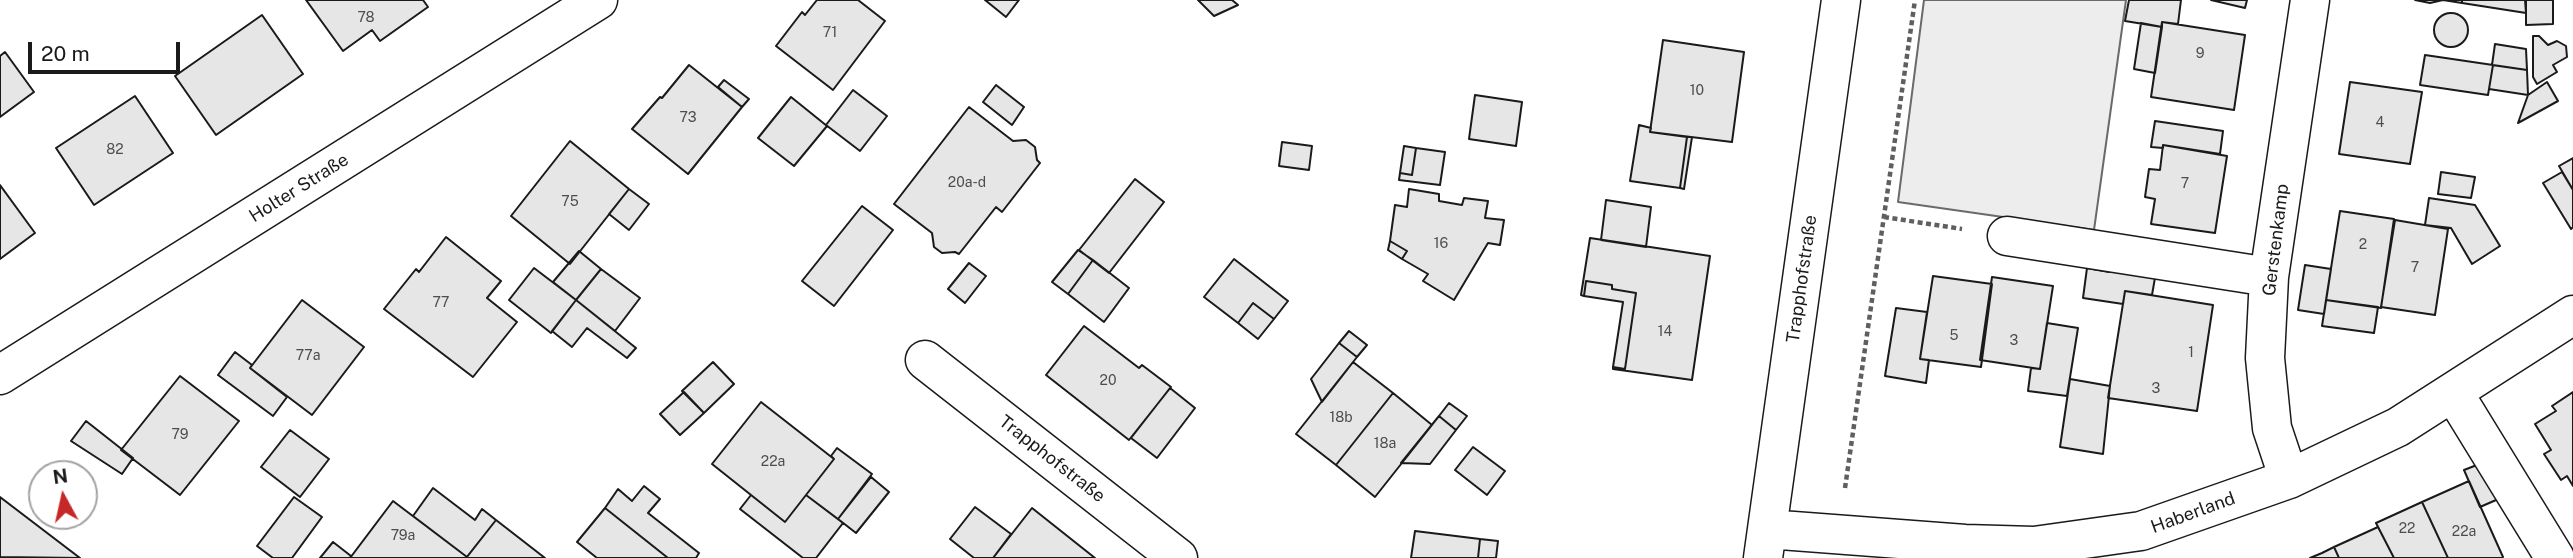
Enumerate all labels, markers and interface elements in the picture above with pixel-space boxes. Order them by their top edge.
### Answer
house number: 78 [357,10,375,26]
house number: 71 [823,25,837,41]
scale bar [32,28,184,72]
text: 20 m [41,41,90,66]
house number: 9 [2196,46,2204,62]
house number: 10 [1690,83,1704,99]
house number: 73 [680,110,696,126]
house number: 4 [2376,115,2384,131]
house number: 82 [106,142,124,158]
street label: Holter Straße [245,149,353,227]
house number: 20a-d [948,175,986,191]
house number: 7 [2181,176,2189,192]
street label: Gerstenkamp [2258,183,2294,297]
house number: 75 [561,194,579,210]
street label: Trapphofstraße [1782,214,1822,344]
house number: 16 [1434,236,1448,252]
house number: 2 [2359,237,2367,253]
house number: 7 [2411,260,2419,276]
house number: 77 [433,295,449,311]
house number: 14 [1658,324,1672,340]
house number: 5 [1950,328,1958,344]
house number: 3 [2010,333,2018,349]
house number: 1 [2188,345,2194,361]
house number: 77a [296,348,320,364]
house number: 20 [1100,373,1116,389]
house number: 3 [2152,381,2160,397]
house number: 18b [1329,410,1353,426]
street label: Trapphofstraße [995,411,1109,507]
house number: 79 [172,427,188,443]
house number: 18a [1374,436,1396,452]
house number: 22a [761,454,785,470]
north arrow [28,460,98,530]
text: N [51,464,69,488]
street label: Haberland [2148,488,2238,538]
house number: 22 [2399,521,2415,537]
house number: 22a [2452,524,2476,540]
house number: 79a [391,528,415,544]

